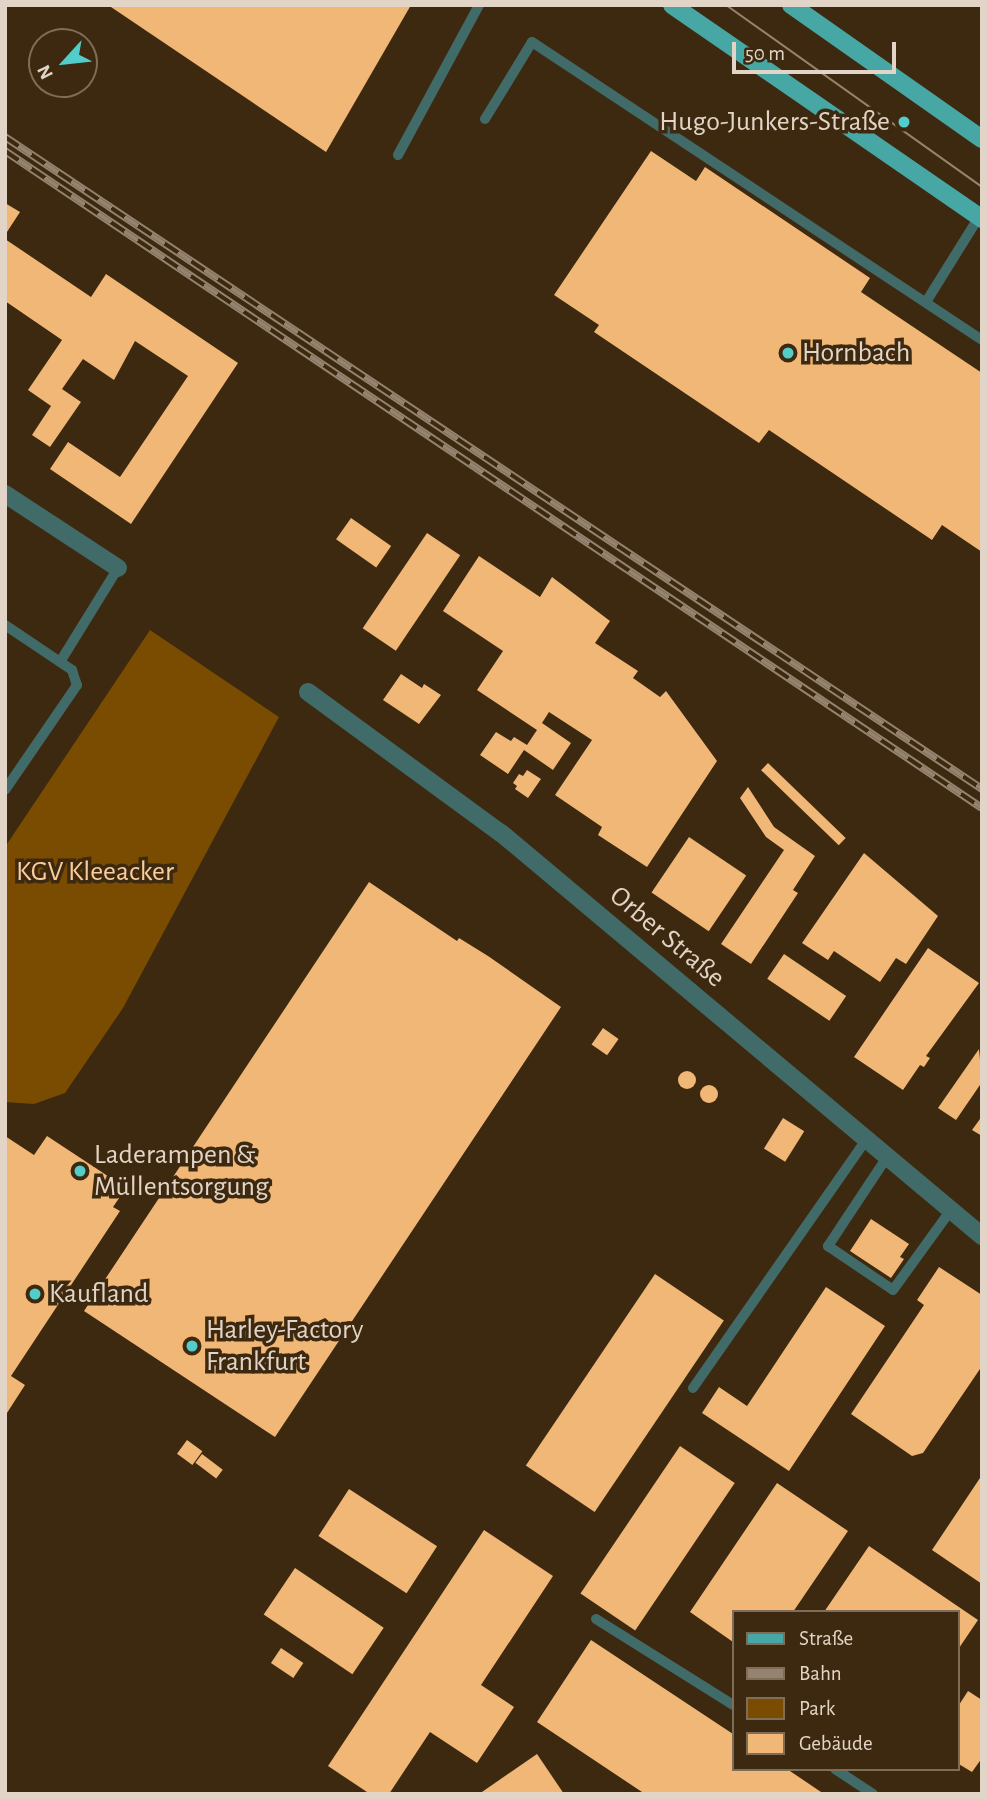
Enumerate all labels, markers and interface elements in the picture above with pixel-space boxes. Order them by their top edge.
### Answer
north arrow [28,28,98,98]
scale bar [735,28,900,72]
text: 50 m [745,43,785,64]
text: N [34,62,57,82]
place label: Hugo-Junkers-Straße [659,105,890,139]
marker: Hugo-Junkers-Straße [896,114,912,130]
place label: Hornbach [802,336,910,370]
marker: Hornbach [780,345,796,361]
park label: KGV Kleeacker [16,855,174,889]
street label: Orber Straße [603,879,731,995]
place label: Laderampen & Müllentsorgung [94,1138,269,1204]
marker: Laderampen & Müllentsorgung [72,1163,88,1179]
place label: Kaufland [49,1277,149,1311]
marker: Kaufland [27,1286,43,1302]
place label: Harley-Factory Frankfurt [206,1313,363,1379]
marker: Harley-Factory Frankfurt [184,1338,200,1354]
legend [732,1610,959,1771]
text: Straße [799,1628,853,1649]
text: Bahn [799,1663,842,1684]
text: Park [799,1698,835,1719]
text: Gebäude [799,1733,873,1754]

